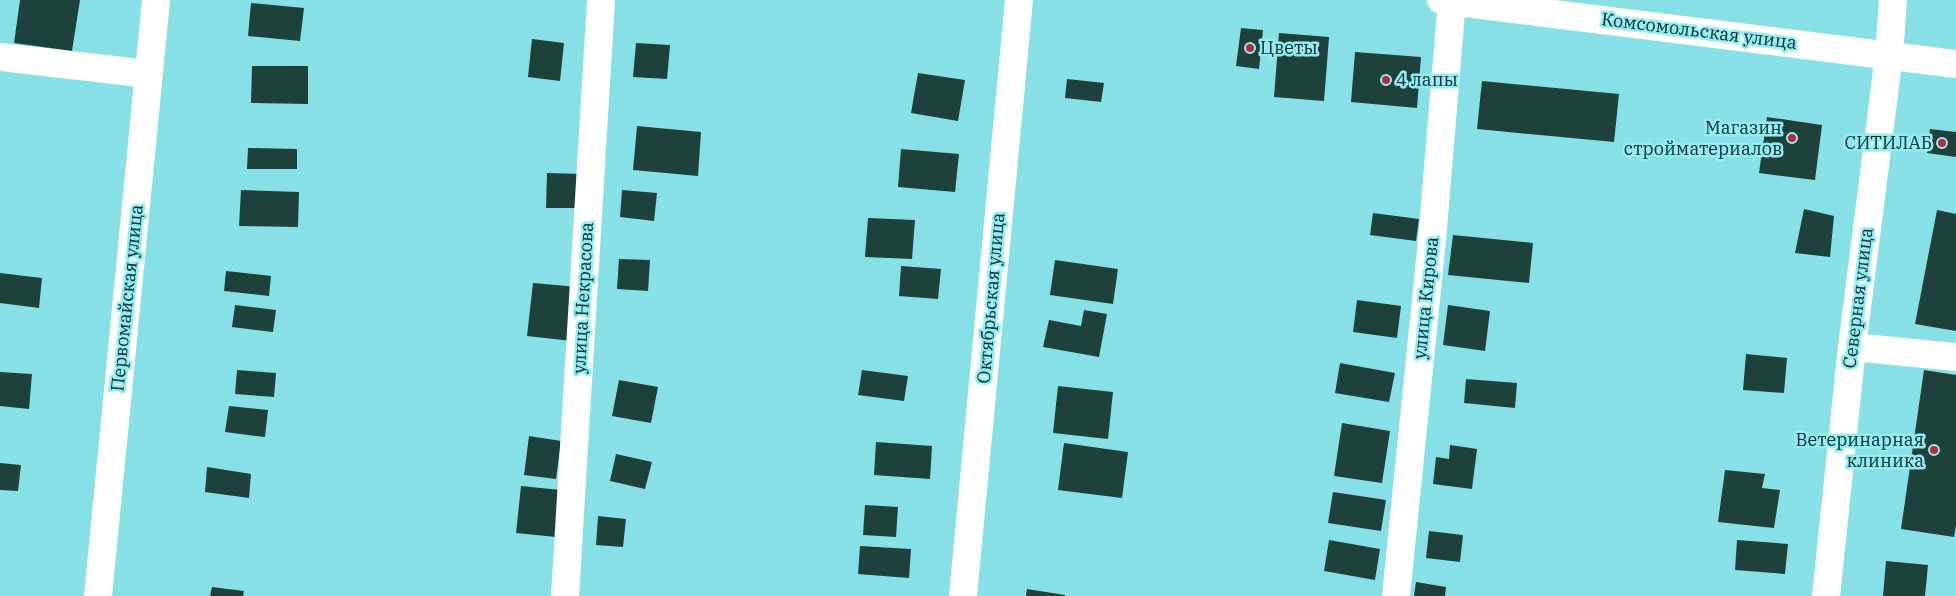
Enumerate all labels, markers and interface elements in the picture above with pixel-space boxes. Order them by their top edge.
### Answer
street label: Комсомольская улица [1600,7,1798,54]
place label: Цветы [1260,36,1318,59]
marker: Цветы [1244,42,1256,54]
place label: 4 лапы [1396,68,1458,91]
marker: 4 лапы [1380,74,1392,86]
place label: Магазин стройматериалов [1624,116,1782,160]
place label: СИТИЛАБ [1844,131,1932,154]
marker: Магазин стройматериалов [1786,132,1798,144]
marker: СИТИЛАБ [1936,137,1948,149]
street label: Первомайская улица [105,203,148,393]
street label: Октябрьская улица [972,211,1009,384]
street label: улица Некрасова [567,221,598,374]
street label: Северная улица [1837,226,1878,370]
street label: улица Кирова [1408,235,1443,360]
place label: Ветеринарная клиника [1795,428,1924,472]
marker: Ветеринарная клиника [1928,444,1940,456]

